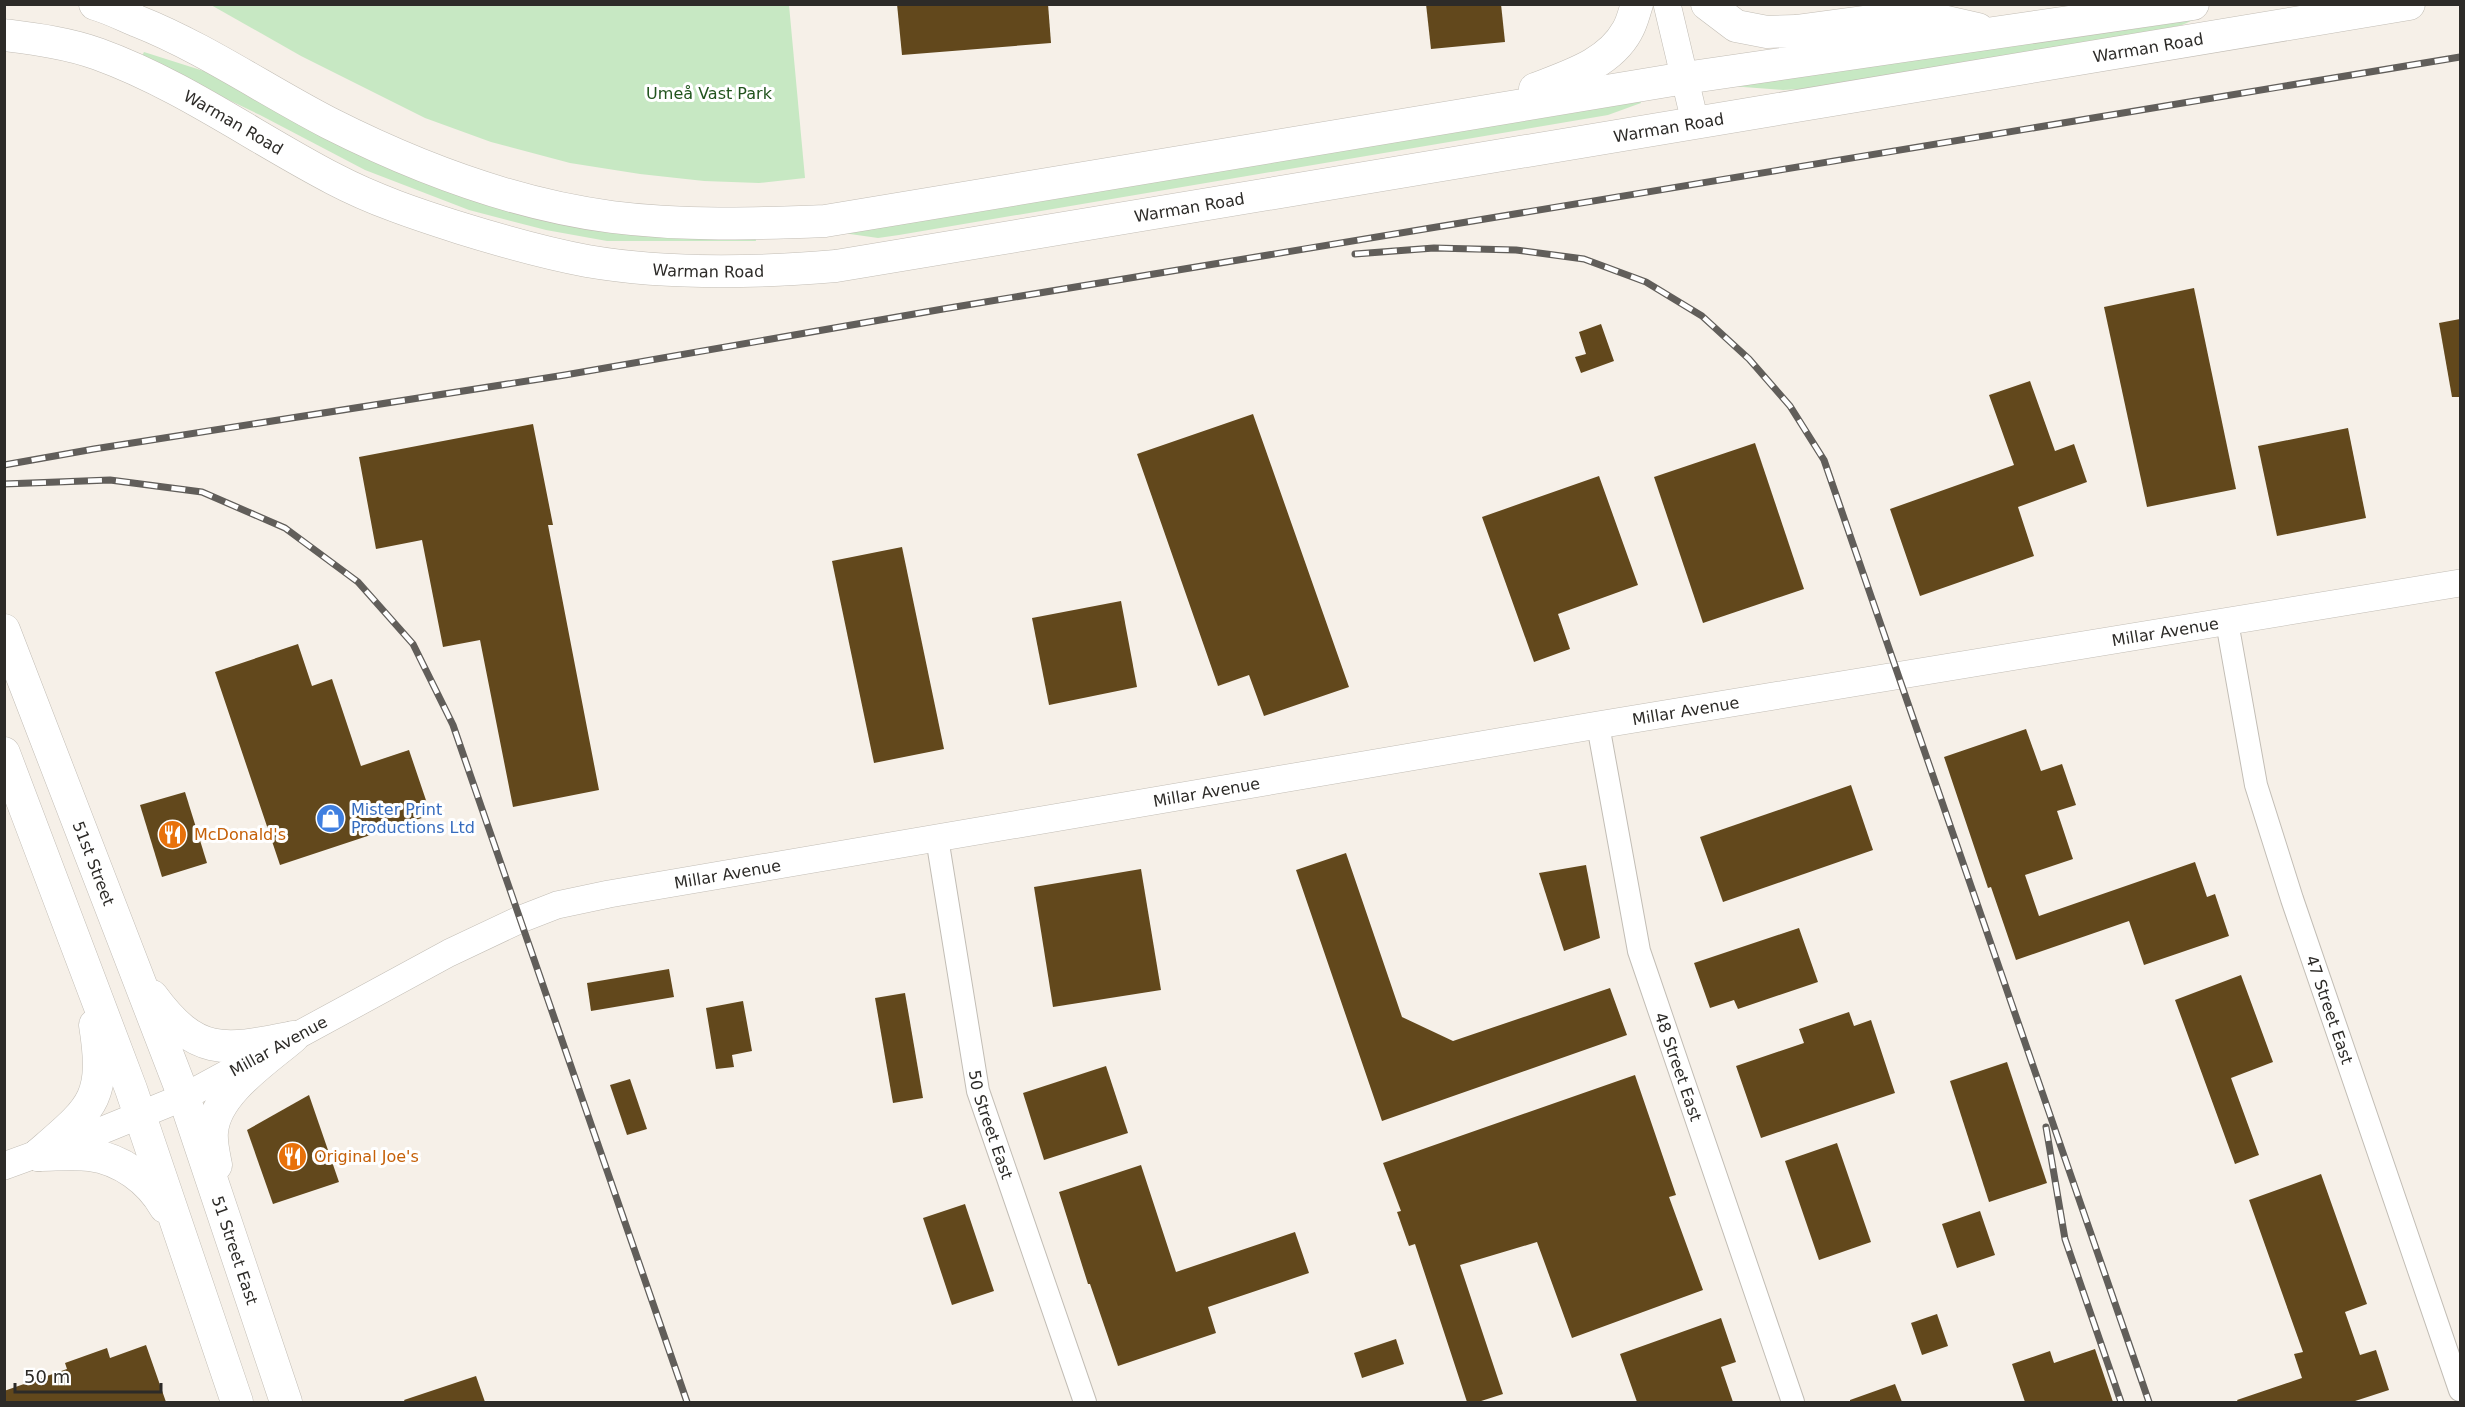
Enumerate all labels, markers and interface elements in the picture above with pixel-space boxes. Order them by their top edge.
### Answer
street label: Warman Road [2092,29,2205,66]
park label: Umeå Vast Park [646,84,773,103]
street label: Warman Road [180,86,286,159]
street label: Warman Road [1612,109,1725,146]
street label: Warman Road [1133,189,1246,226]
street label: Warman Road [652,260,765,281]
street label: Millar Avenue [2110,614,2220,650]
street label: Millar Avenue [1631,693,1741,729]
street label: Millar Avenue [1152,774,1262,811]
place label: Mister Print Productions Ltd [351,800,475,837]
shop icon: Mister Print Productions Ltd [314,802,346,834]
restaurant icon: McDonald's [157,818,189,850]
street label: 51st Street [69,819,118,908]
place label: McDonald's [194,825,286,844]
street label: Millar Avenue [673,856,782,893]
street label: 47 Street East [2302,953,2357,1067]
street label: 48 Street East [1651,1010,1705,1124]
street label: Millar Avenue [226,1012,330,1080]
street label: 50 Street East [965,1069,1017,1182]
restaurant icon: Original Joe's [277,1140,309,1172]
place label: Original Joe's [314,1147,419,1166]
street label: 51 Street East [208,1193,262,1307]
scale bar [15,1356,160,1394]
text: 50 m [24,1366,70,1387]

